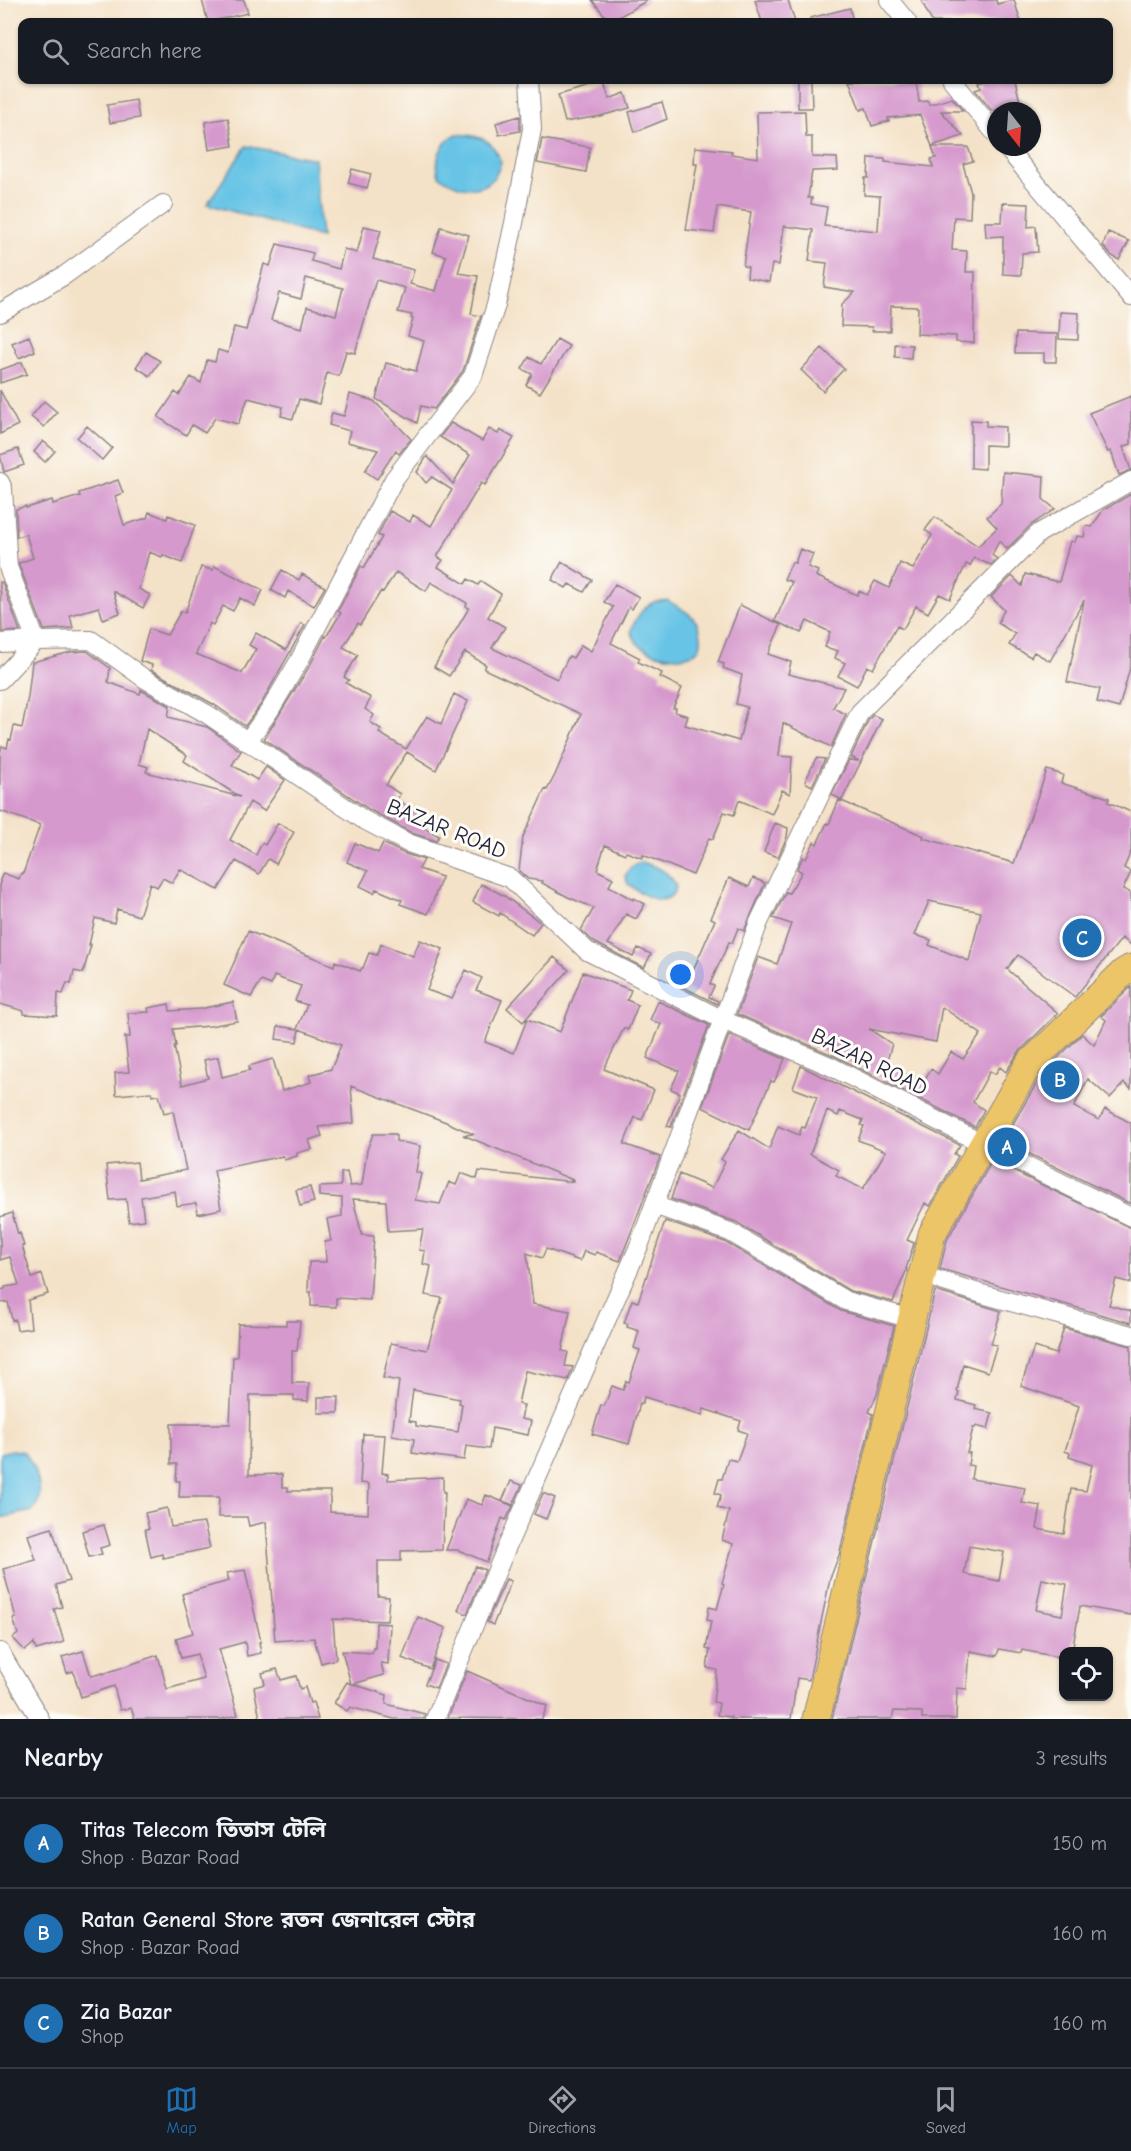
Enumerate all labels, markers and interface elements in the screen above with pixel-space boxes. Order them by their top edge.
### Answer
search box [18,18,1113,84]
icon: search [39,35,72,68]
text: Search here [87,38,202,64]
north arrow [987,102,1041,156]
street label: BAZAR ROAD [383,793,510,865]
pin: C [1062,916,1102,960]
your location [666,960,695,989]
street label: BAZAR ROAD [807,1023,932,1101]
pin: B [1040,1058,1080,1102]
pin: A [988,1124,1026,1170]
map controls [1059,1647,1113,1701]
button: locate [1059,1647,1113,1701]
text: Nearby [24,1743,103,1773]
text: 3 results [1036,1747,1107,1770]
text: Titas Telecom তিতাস টেলি [81,1817,326,1843]
text: A [38,1832,49,1855]
text: 150 m [1053,1832,1107,1855]
text: Shop · Bazar Road [81,1846,240,1869]
text: Ratan General Store রতন জেনারেল স্টোর [81,1907,475,1933]
text: B [37,1922,50,1945]
text: 160 m [1053,1922,1107,1945]
text: Shop · Bazar Road [81,1936,240,1959]
text: Zia Bazar [81,1999,172,2025]
text: C [37,2012,50,2035]
text: 160 m [1053,2012,1107,2035]
text: Shop [81,2025,124,2048]
tab: Map [165,2083,198,2137]
tab: Directions [528,2083,596,2137]
tab: Saved [926,2083,966,2137]

